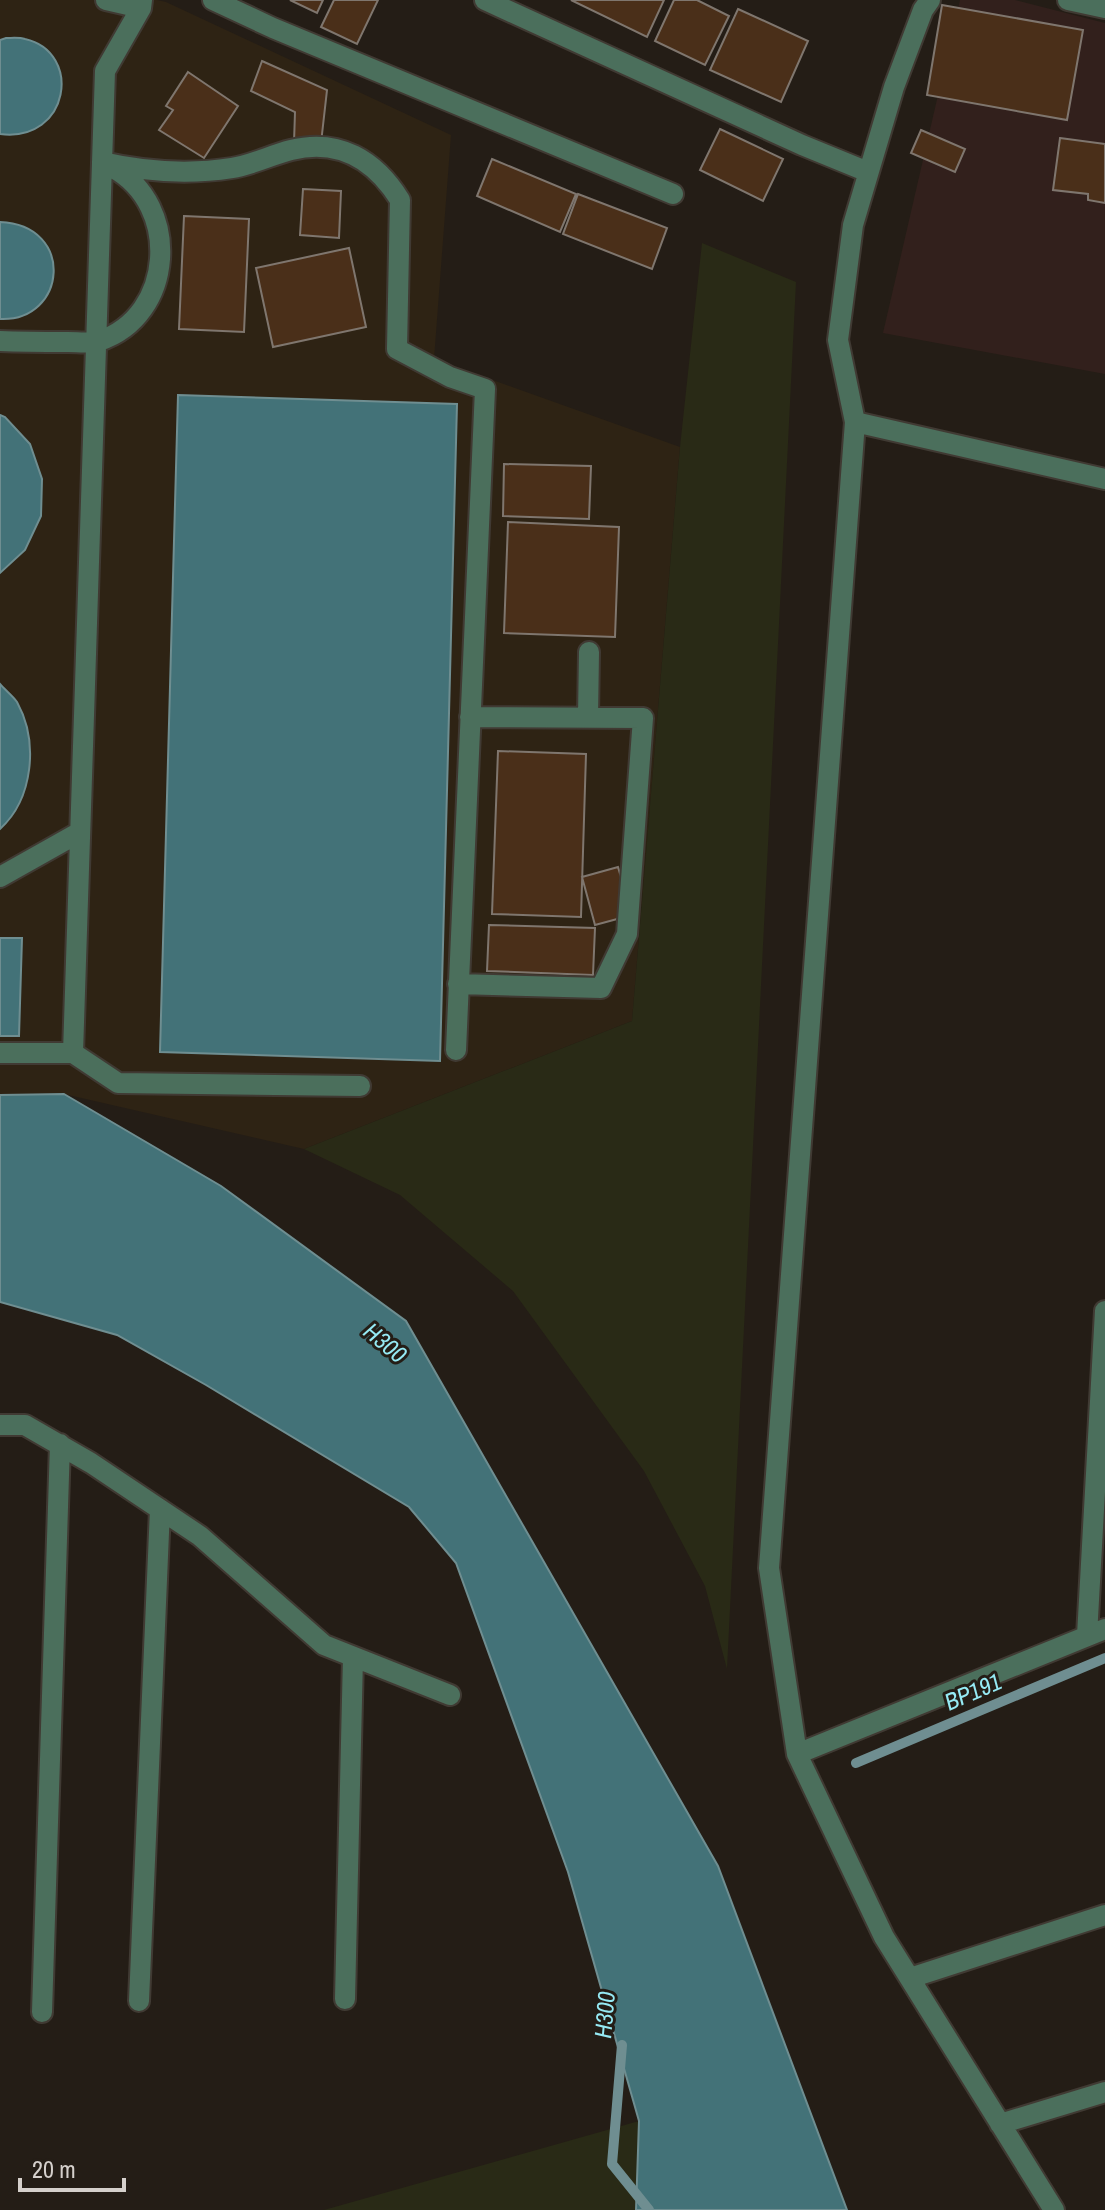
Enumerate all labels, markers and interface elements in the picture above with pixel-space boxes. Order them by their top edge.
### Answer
water label: H300 [357,1315,414,1370]
water label: BP191 [939,1665,1006,1717]
water label: H300 [586,1990,622,2040]
scale bar [20,2142,124,2192]
text: 20 m [32,2153,76,2185]

